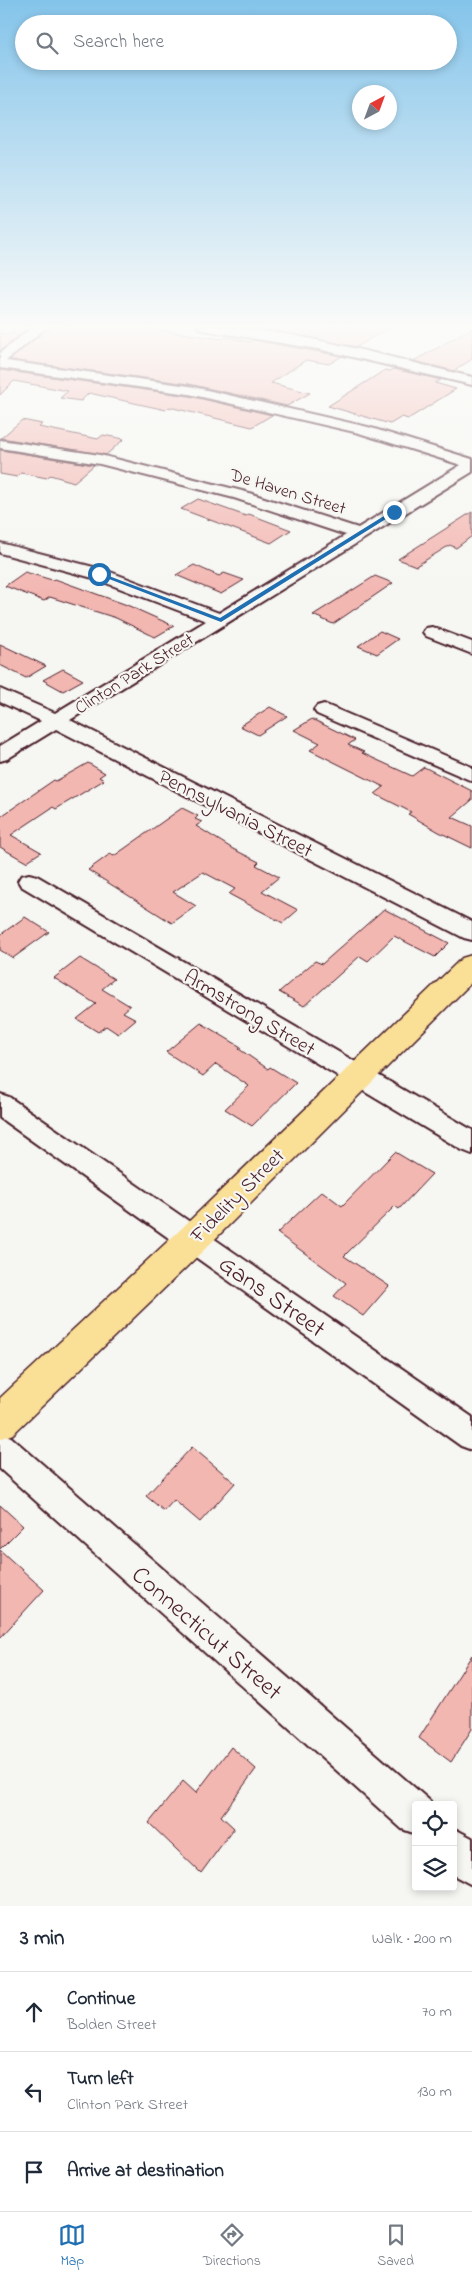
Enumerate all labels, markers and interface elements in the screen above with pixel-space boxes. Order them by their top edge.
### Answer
search box [15,15,457,70]
icon: search [33,29,61,57]
text: Search here [73,29,164,56]
north arrow [352,85,397,130]
street label: De Haven Street [225,463,349,523]
route end [383,501,406,524]
route start [88,563,111,586]
street label: Clinton Park Street [70,628,200,722]
street label: Pennsylvania Street [152,763,318,869]
street label: Armstrong Street [176,963,321,1067]
street label: Fidelity Street [184,1142,294,1253]
street label: Gans Street [210,1247,333,1348]
street label: Connecticut Street [123,1558,290,1710]
map controls [412,1801,457,1891]
button: locate [412,1801,457,1846]
button: layers [412,1846,457,1891]
text: 3 min [20,1924,64,1954]
text: Walk · 200 m [372,1927,452,1951]
text: Continue [67,1986,135,2013]
icon: ahead [20,1998,48,2026]
text: 70 m [422,2000,452,2024]
text: Bolden Street [67,2013,157,2037]
text: Turn left [67,2066,134,2093]
icon: left [20,2078,48,2106]
text: 130 m [417,2080,452,2104]
text: Clinton Park Street [67,2093,188,2117]
icon: arrive [20,2158,48,2186]
text: Arrive at destination [67,2158,224,2185]
tab: Map [58,2221,86,2272]
tab: Directions [203,2221,261,2272]
tab: Saved [377,2221,414,2272]

